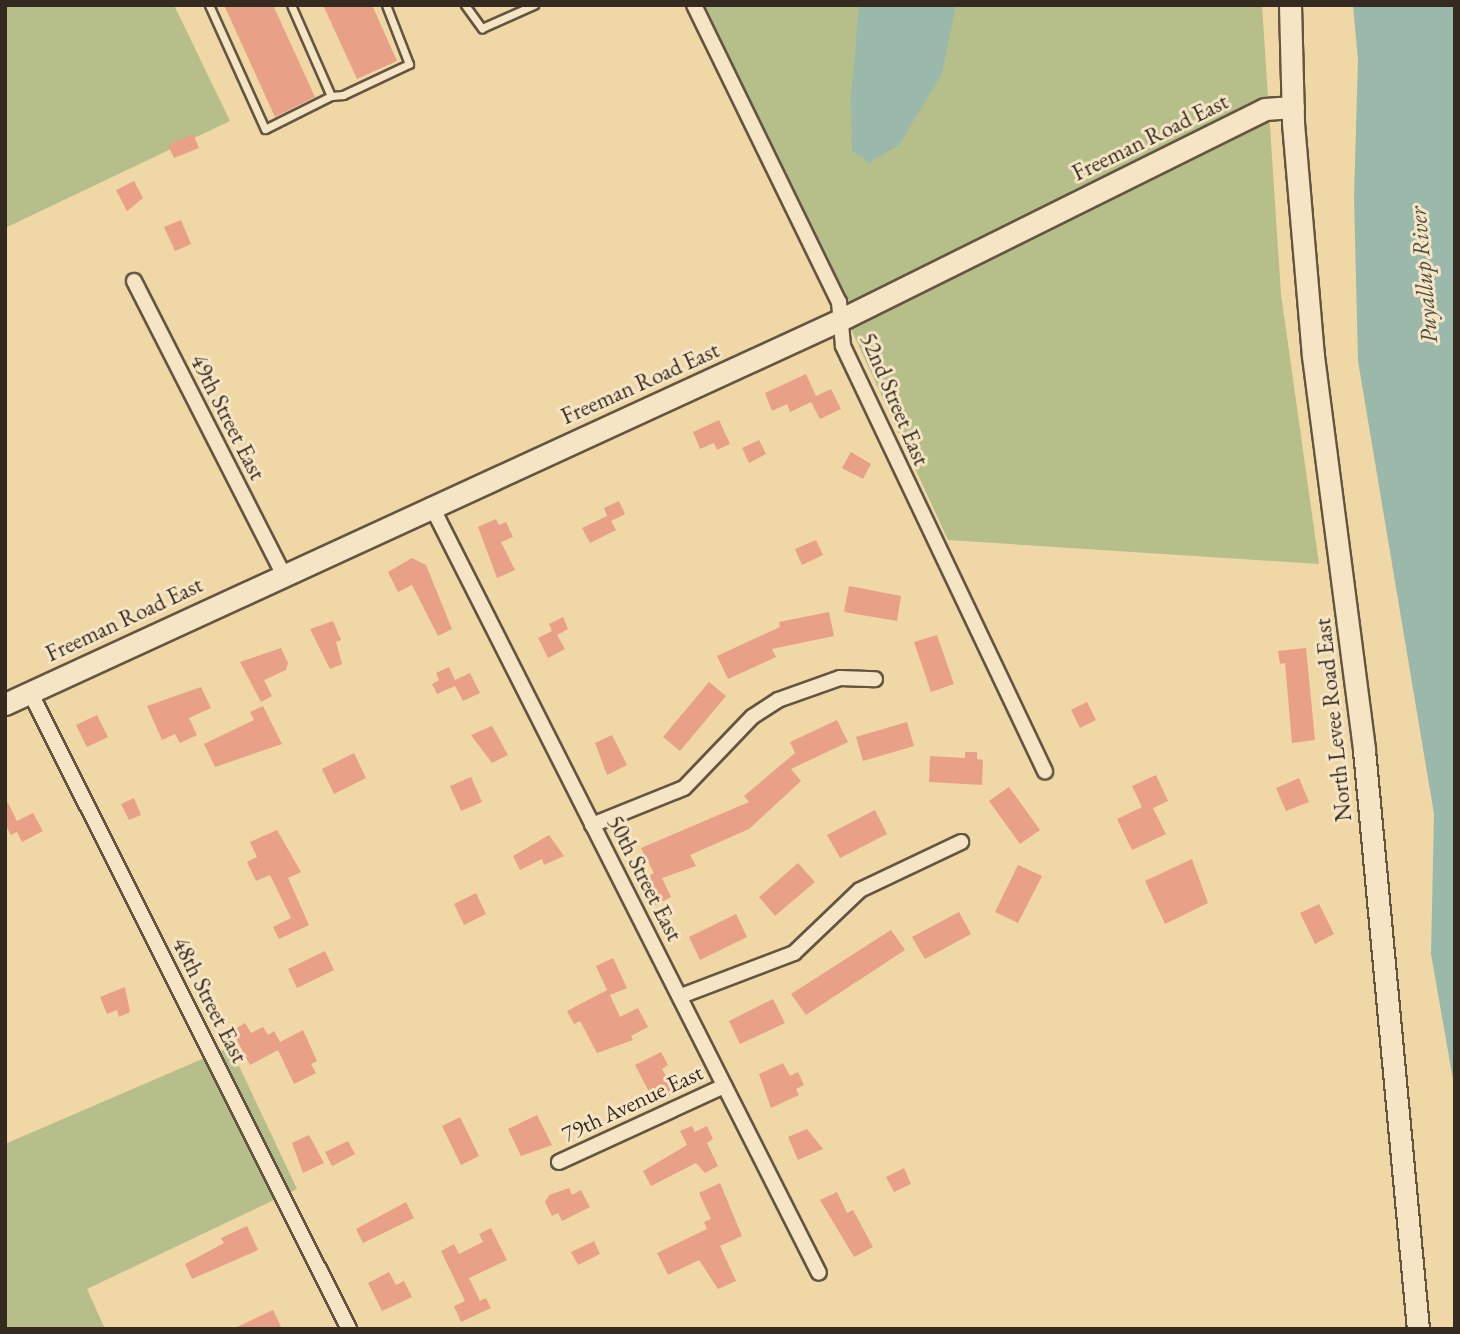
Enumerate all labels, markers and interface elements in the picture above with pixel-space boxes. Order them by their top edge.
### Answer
street label: Freeman Road East [1068,87,1232,187]
water label: Puyallup River [1403,205,1443,345]
street label: 52nd Street East [855,328,935,470]
street label: Freeman Road East [557,336,723,430]
street label: 49th Street East [185,350,271,484]
street label: Freeman Road East [41,571,207,667]
street label: North Levee Road East [1309,617,1357,823]
street label: 50th Street East [602,811,688,945]
street label: 48th Street East [167,933,253,1067]
street label: 79th Avenue East [557,1058,707,1148]

